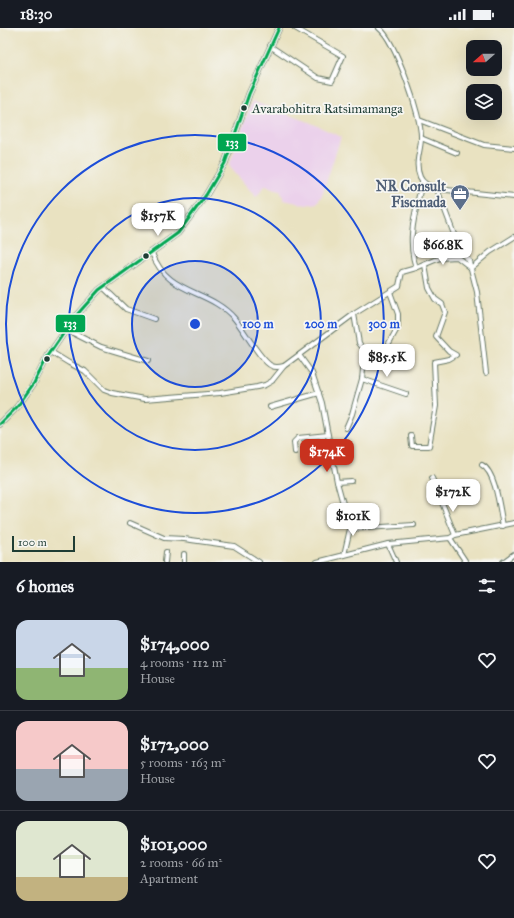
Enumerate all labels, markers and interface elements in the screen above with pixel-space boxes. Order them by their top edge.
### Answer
text: 18:30 [20,5,52,23]
north arrow [466,40,502,76]
map controls [466,40,502,120]
button: layers [466,84,502,120]
place label: Avarabohitra Ratsimamanga [251,101,403,117]
marker: Avarabohitra Ratsimamanga [239,103,249,113]
line badge: 133 [217,133,247,152]
text: 133 [225,136,239,150]
place label: NR Consult Fiscmada [376,178,447,211]
office icon: NR Consult Fiscmada [449,183,471,211]
pin: $157K [130,203,186,237]
text: $157K [140,208,176,224]
pin: $66.8K [410,232,476,266]
text: $66.8K [423,237,463,253]
unlabelled marker [141,251,151,261]
line badge: 133 [55,314,86,333]
text: 133 [63,317,77,331]
centre of rings [188,317,202,331]
text: 100 m [242,317,275,331]
text: 200 m [305,317,338,331]
text: 300 m [368,317,401,332]
pin: $85.5K [354,344,420,378]
text: $85.5K [368,349,406,365]
unlabelled marker [42,354,52,364]
pin: $174K [299,439,355,473]
text: $174K [309,444,345,460]
pin: $172K [425,479,481,513]
text: $172K [435,484,471,500]
pin: $101K [325,503,381,537]
text: $101K [336,508,370,524]
scale bar [12,534,75,553]
text: 100 m [18,536,47,549]
icon: filters [476,575,498,597]
text: 6 homes [16,576,74,597]
text: $174,000 [140,634,210,655]
icon: home [48,636,96,684]
icon: heart [476,649,498,671]
text: 4 rooms · 112 m² [140,655,226,671]
text: House [140,671,175,687]
text: $172,000 [140,734,209,755]
icon: home [48,737,96,785]
icon: heart [476,750,498,772]
text: 5 rooms · 163 m² [140,755,225,771]
text: House [140,771,175,787]
text: $101,000 [140,834,207,855]
icon: home [48,837,96,885]
icon: heart [476,850,498,872]
text: 2 rooms · 66 m² [140,855,222,871]
text: Apartment [140,871,198,887]

